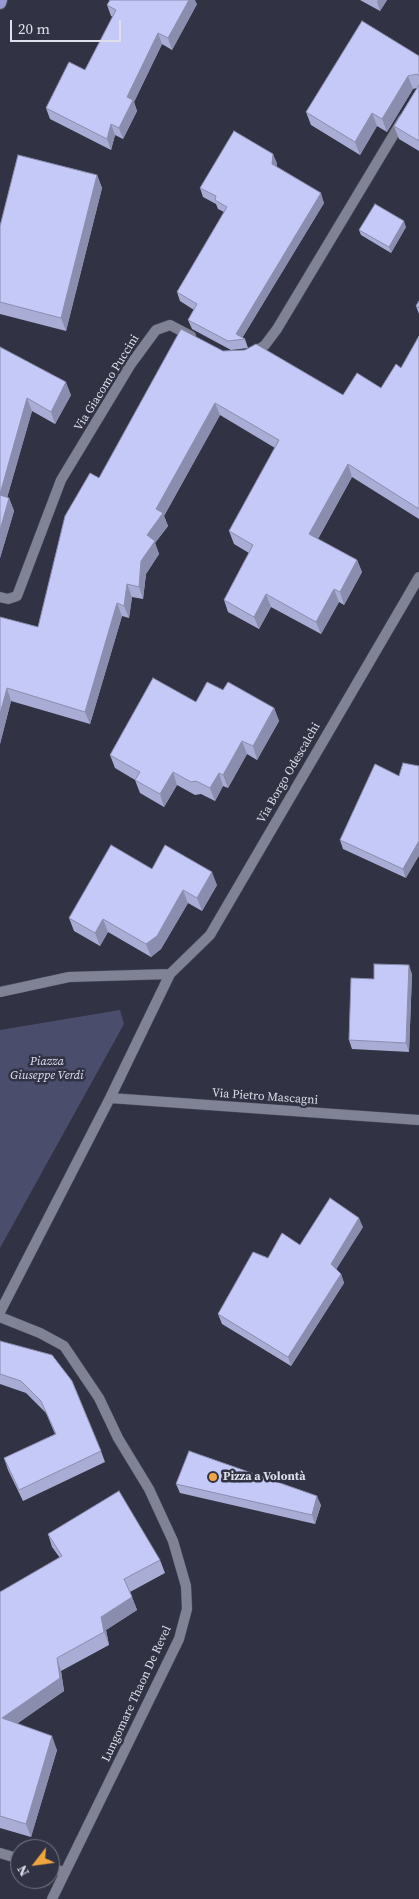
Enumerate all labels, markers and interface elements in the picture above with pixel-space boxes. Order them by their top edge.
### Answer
scale bar [12,10,124,42]
text: 20 m [18,18,50,39]
street label: Via Giacomo Puccini [72,332,142,434]
street label: Via Borgo Odescalchi [254,720,324,826]
park label: Piazza Giuseppe Verdi [10,1055,84,1083]
street label: Via Pietro Mascagni [212,1086,318,1108]
place label: Pizza a Volontà [223,1470,306,1484]
marker: Pizza a Volontà [207,1471,219,1483]
street label: Lungomare Thaon De Revel [99,1624,175,1764]
north arrow [10,1839,60,1889]
text: N [12,1862,34,1880]

